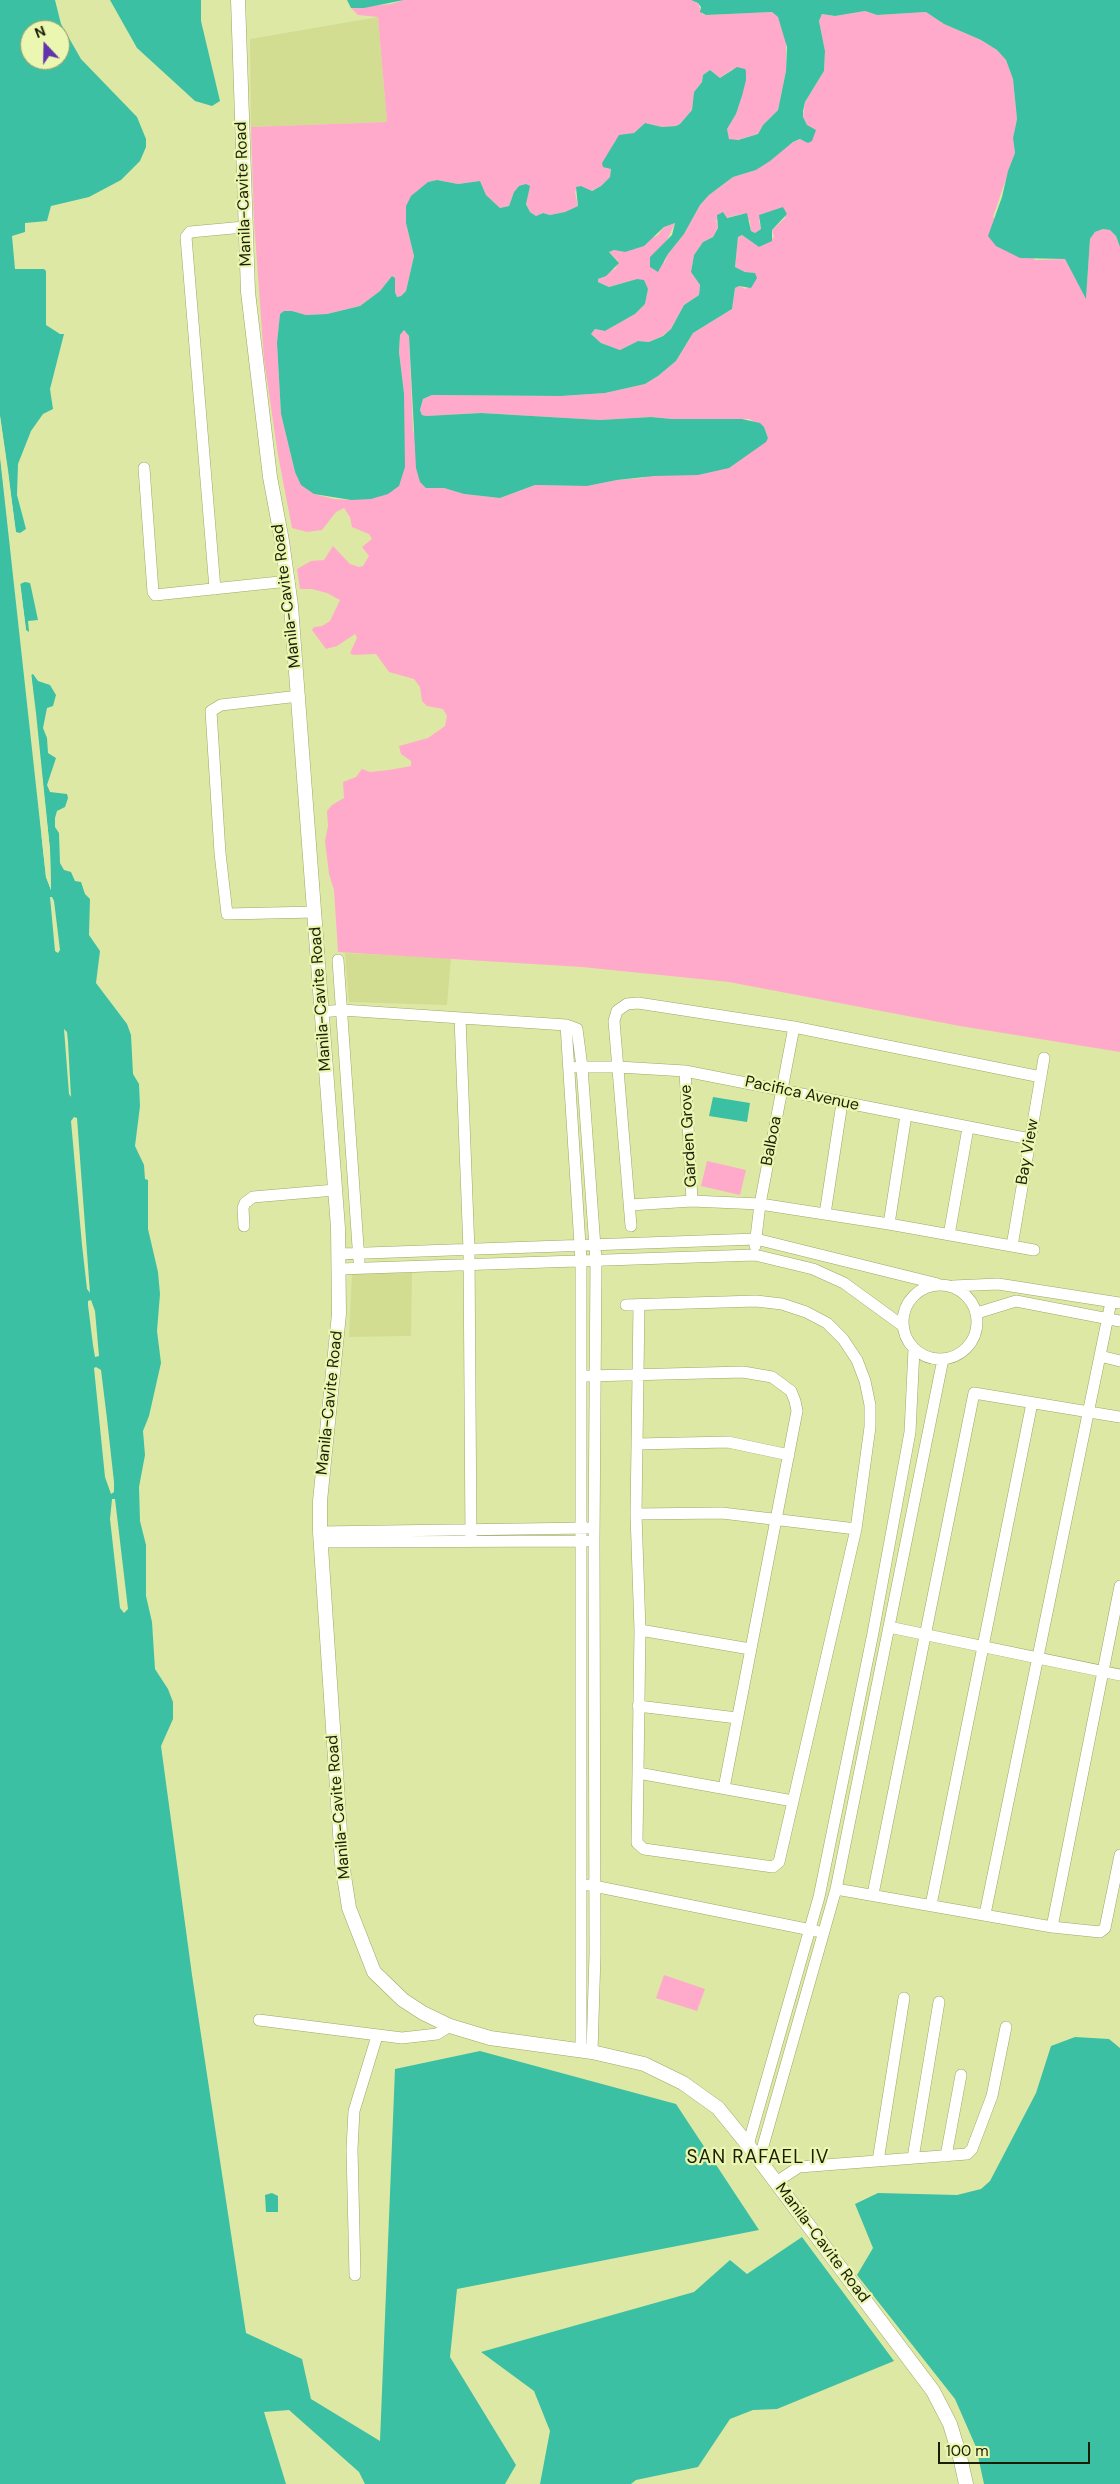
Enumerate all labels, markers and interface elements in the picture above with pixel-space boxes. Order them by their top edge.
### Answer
north arrow [20,20,70,70]
text: N [32,22,48,42]
street label: Manila-Cavite Road [232,121,256,267]
street label: Manila-Cavite Road [269,523,305,669]
street label: Manila-Cavite Road [306,926,336,1072]
street label: Pacifica Avenue [743,1073,861,1115]
street label: Garden Grove [677,1084,701,1188]
street label: Balboa [758,1115,786,1167]
street label: Bay View [1013,1117,1043,1187]
street label: Manila-Cavite Road [313,1330,347,1476]
street label: Manila-Cavite Road [323,1734,355,1880]
district label: SAN RAFAEL IV [685,2147,831,2169]
street label: Manila-Cavite Road [771,2179,873,2307]
scale bar [940,2432,1092,2464]
text: 100 m [946,2441,989,2461]

